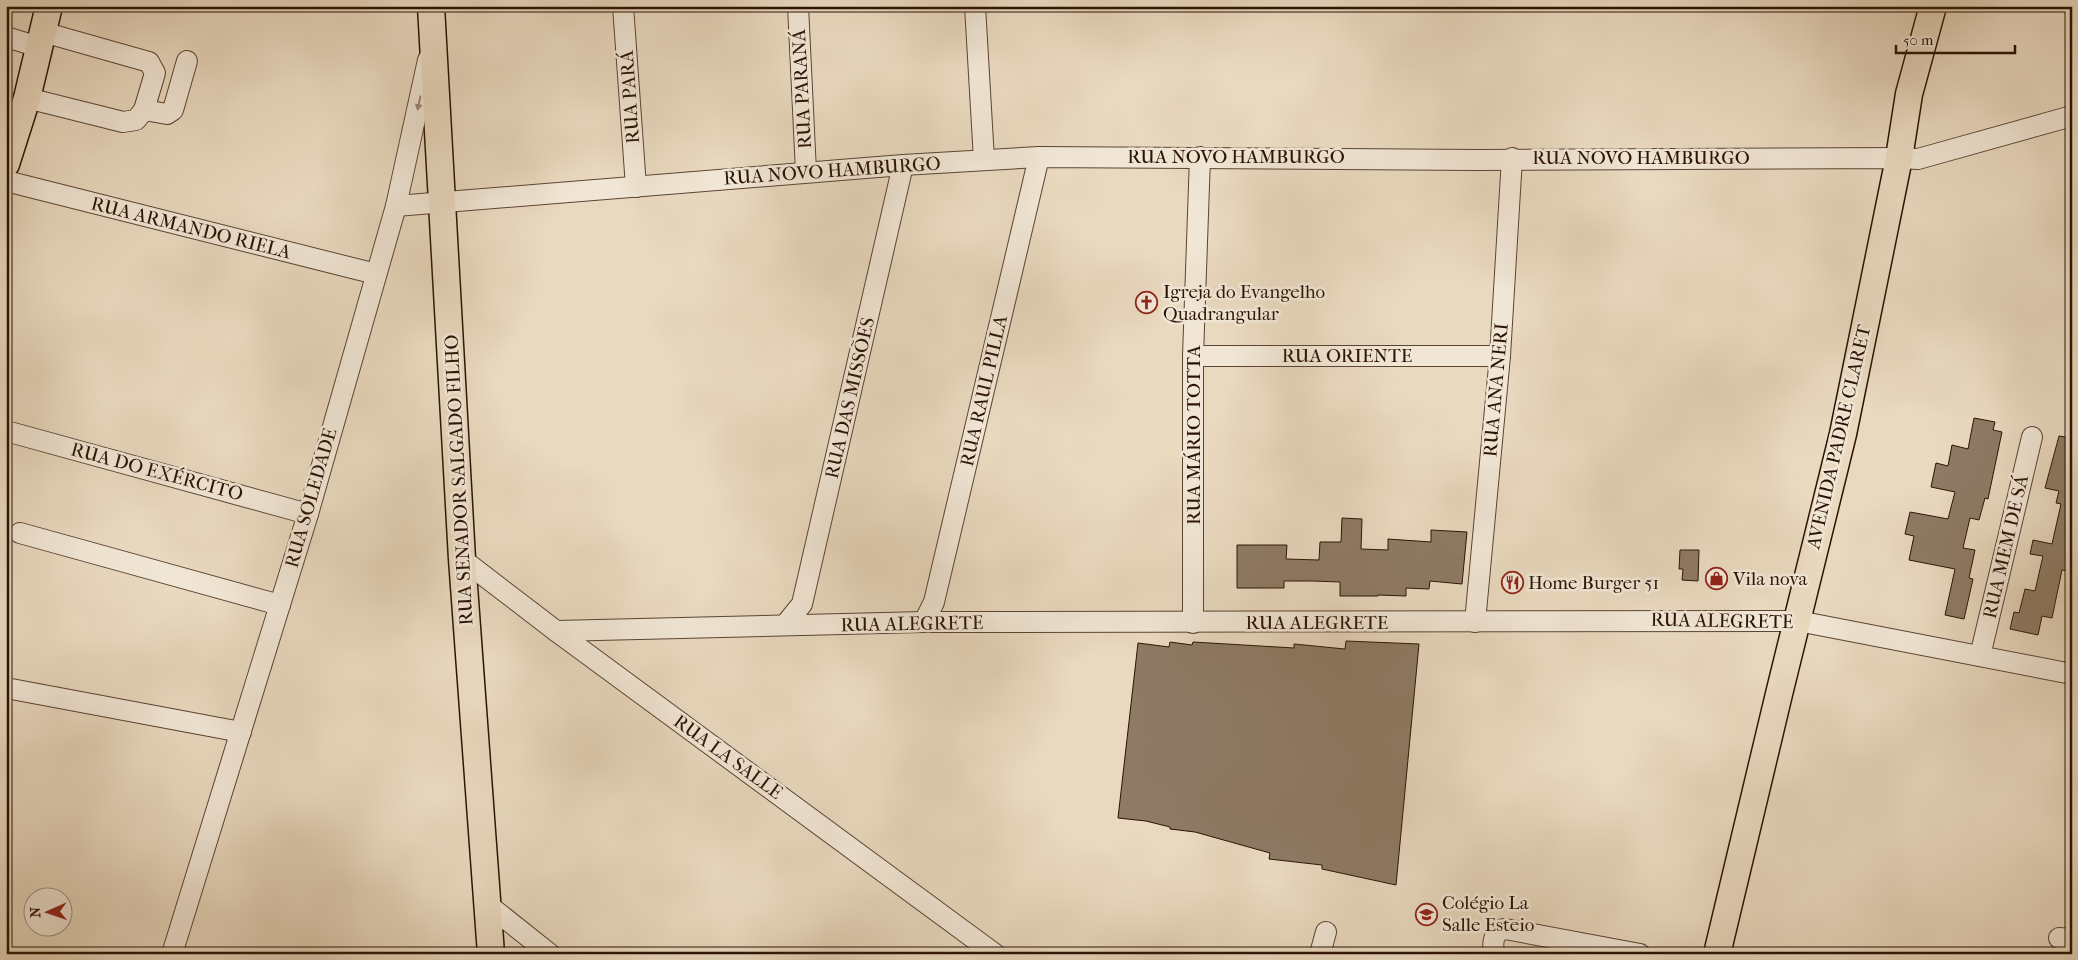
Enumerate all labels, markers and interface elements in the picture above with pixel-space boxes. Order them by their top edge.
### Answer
scale bar [1896,22,2014,54]
street label: RUA PARANÁ [788,28,816,149]
text: 50 m [1903,31,1934,49]
street label: RUA PARÁ [616,49,644,144]
one-way arrow [415,96,423,111]
street label: RUA NOVO HAMBURGO [1127,146,1345,168]
street label: RUA NOVO HAMBURGO [1532,147,1750,169]
street label: RUA NOVO HAMBURGO [723,152,941,190]
street label: RUA ARMANDO RIELA [89,193,294,264]
place label: Igreja do Evangelho Quadrangular [1163,281,1325,325]
church icon: Igreja do Evangelho Quadrangular [1135,291,1159,315]
street label: RUA RAUL PILLA [956,313,1012,469]
street label: RUA DAS MISSÕES [821,315,879,481]
street label: RUA ANA NERI [1479,322,1513,458]
street label: AVENIDA PADRE CLARET [1802,323,1876,552]
street label: RUA SENADOR SALGADO FILHO [440,334,478,626]
street label: RUA MÁRIO TOTTA [1183,344,1205,525]
street label: RUA ORIENTE [1282,345,1413,367]
street label: RUA SOLEDADE [281,425,342,570]
street label: RUA DO EXÉRCITO [69,438,245,506]
street label: RUA MEM DE SÁ [1979,472,2033,621]
shop icon: Vila nova [1705,567,1729,591]
place label: Vila nova [1732,568,1808,590]
restaurant icon: Home Burger 51 [1500,571,1524,595]
place label: Home Burger 51 [1528,572,1659,594]
street label: RUA ALEGRETE [1650,609,1794,633]
street label: RUA ALEGRETE [840,612,984,636]
street label: RUA ALEGRETE [1246,612,1389,634]
street label: RUA LA SALLE [669,710,787,804]
north arrow [22,888,72,938]
place label: Colégio La Salle Esteio [1442,892,1535,936]
school or university icon: Colégio La Salle Esteio [1414,902,1438,926]
text: N [27,906,44,918]

